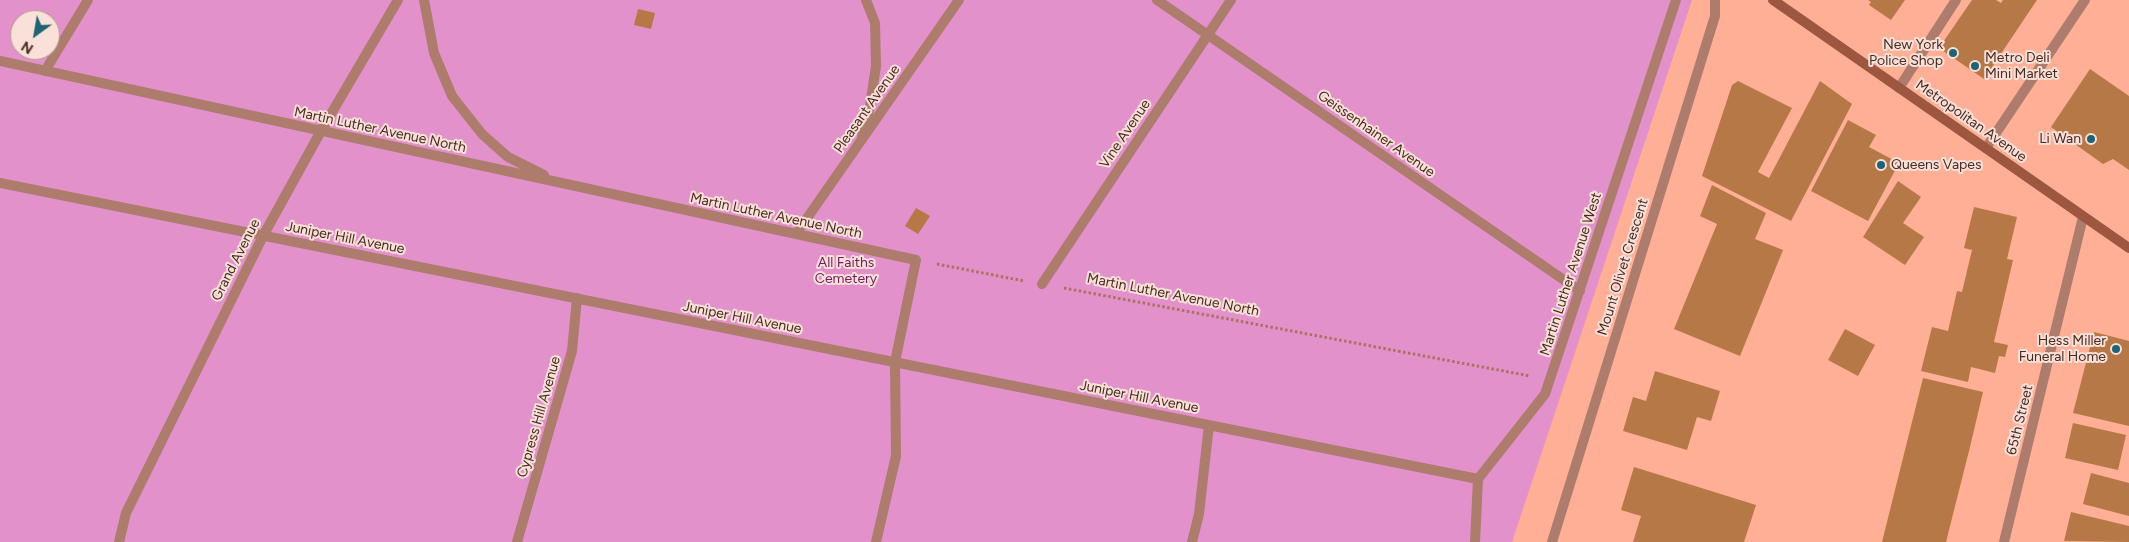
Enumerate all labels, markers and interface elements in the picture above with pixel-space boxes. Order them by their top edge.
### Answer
north arrow [10,10,60,60]
text: N [18,37,36,57]
place label: New York Police Shop [1869,37,1943,70]
marker: New York Police Shop [1947,47,1959,59]
place label: Metro Deli Mini Market [1985,50,2058,82]
marker: Metro Deli Mini Market [1969,60,1981,72]
street label: Pleasant Avenue [830,62,904,156]
street label: Metropolitan Avenue [1912,76,2030,166]
street label: Geissenhainer Avenue [1314,87,1438,181]
street label: Vine Avenue [1096,96,1154,172]
street label: Martin Luther Avenue North [293,104,467,156]
place label: Li Wan [2039,131,2081,147]
marker: Li Wan [2085,133,2097,145]
place label: Queens Vapes [1891,157,1982,173]
marker: Queens Vapes [1875,159,1887,171]
street label: Martin Luther Avenue North [689,190,863,242]
street label: Martin Luther Avenue West [1537,190,1605,358]
street label: Mount Olivet Crescent [1594,196,1652,338]
street label: Grand Avenue [208,216,264,304]
street label: Juniper Hill Avenue [284,218,406,258]
park label: All Faiths Cemetery [815,255,877,288]
street label: Martin Luther Avenue North [1085,270,1261,320]
street label: Juniper Hill Avenue [681,298,803,338]
place label: Hess Miller Funeral Home [2019,333,2106,366]
marker: Hess Miller Funeral Home [2110,343,2122,355]
street label: Cypress Hill Avenue [514,354,564,480]
street label: Juniper Hill Avenue [1078,377,1200,417]
street label: 65th Street [2003,383,2037,457]

